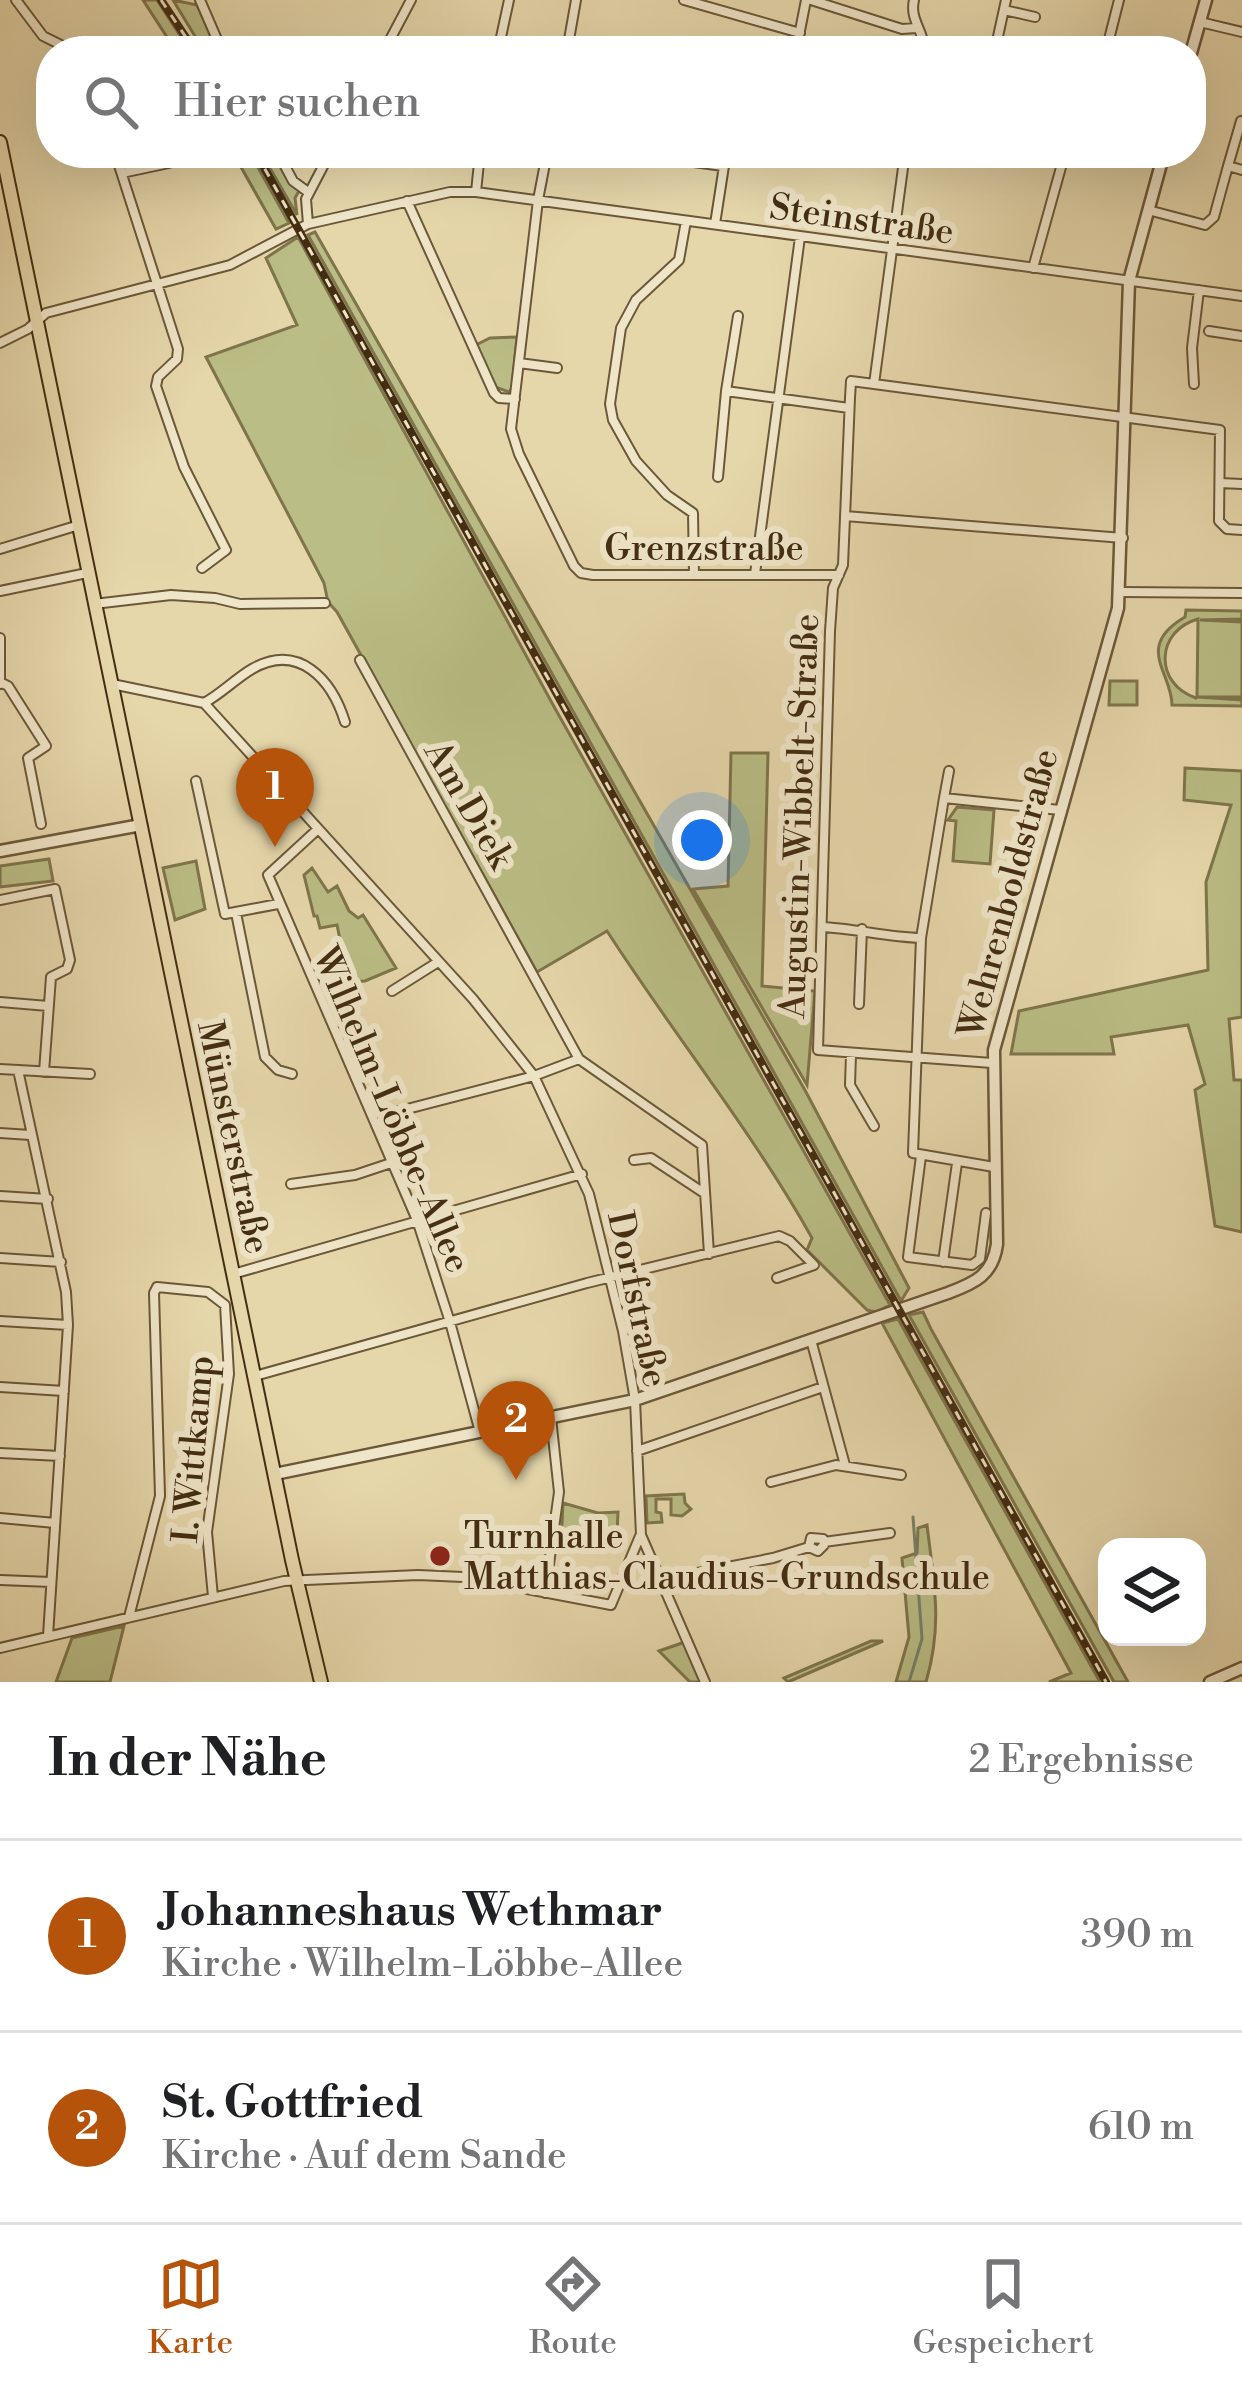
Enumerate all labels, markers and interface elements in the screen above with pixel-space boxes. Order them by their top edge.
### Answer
search box [36,36,1206,168]
icon: search [78,69,144,135]
text: Hier suchen [174,74,420,131]
street label: Steinstraße [767,185,957,256]
street label: Grenzstraße [604,527,804,572]
street label: Augustin-Wibbelt-Straße [771,613,830,1020]
street label: Am Diek [413,732,524,879]
street label: Wehrenboldstraße [949,744,1070,1044]
pin: 1 [236,748,314,847]
your location [672,810,732,870]
street label: Wilhelm-Löbbe-Allee [301,939,480,1280]
street label: Münsterstraße [186,1017,279,1258]
street label: Dorfstraße [596,1207,677,1392]
street label: I. Wittkamp [164,1354,225,1545]
pin: 2 [477,1381,555,1480]
place label: Turnhalle Matthias-Claudius-Grundschule [464,1515,990,1601]
map controls [1098,1538,1206,1646]
button: layers [1098,1538,1206,1646]
marker: Turnhalle Matthias-Claudius-Grundschule [427,1543,453,1569]
text: In der Nähe [48,1728,327,1792]
text: 2 Ergebnisse [969,1736,1194,1785]
text: Johanneshaus Wethmar [162,1883,662,1940]
text: 1 [78,1911,96,1960]
text: 390 m [1081,1911,1194,1960]
text: Kirche · Wilhelm-Löbbe-Allee [162,1940,683,1989]
text: St. Gottfried [162,2075,423,2132]
text: 2 [75,2103,99,2152]
text: 610 m [1088,2103,1194,2152]
text: Kirche · Auf dem Sande [162,2132,567,2181]
tab: Karte [148,2251,233,2364]
tab: Route [529,2251,617,2364]
tab: Gespeichert [912,2251,1094,2364]

